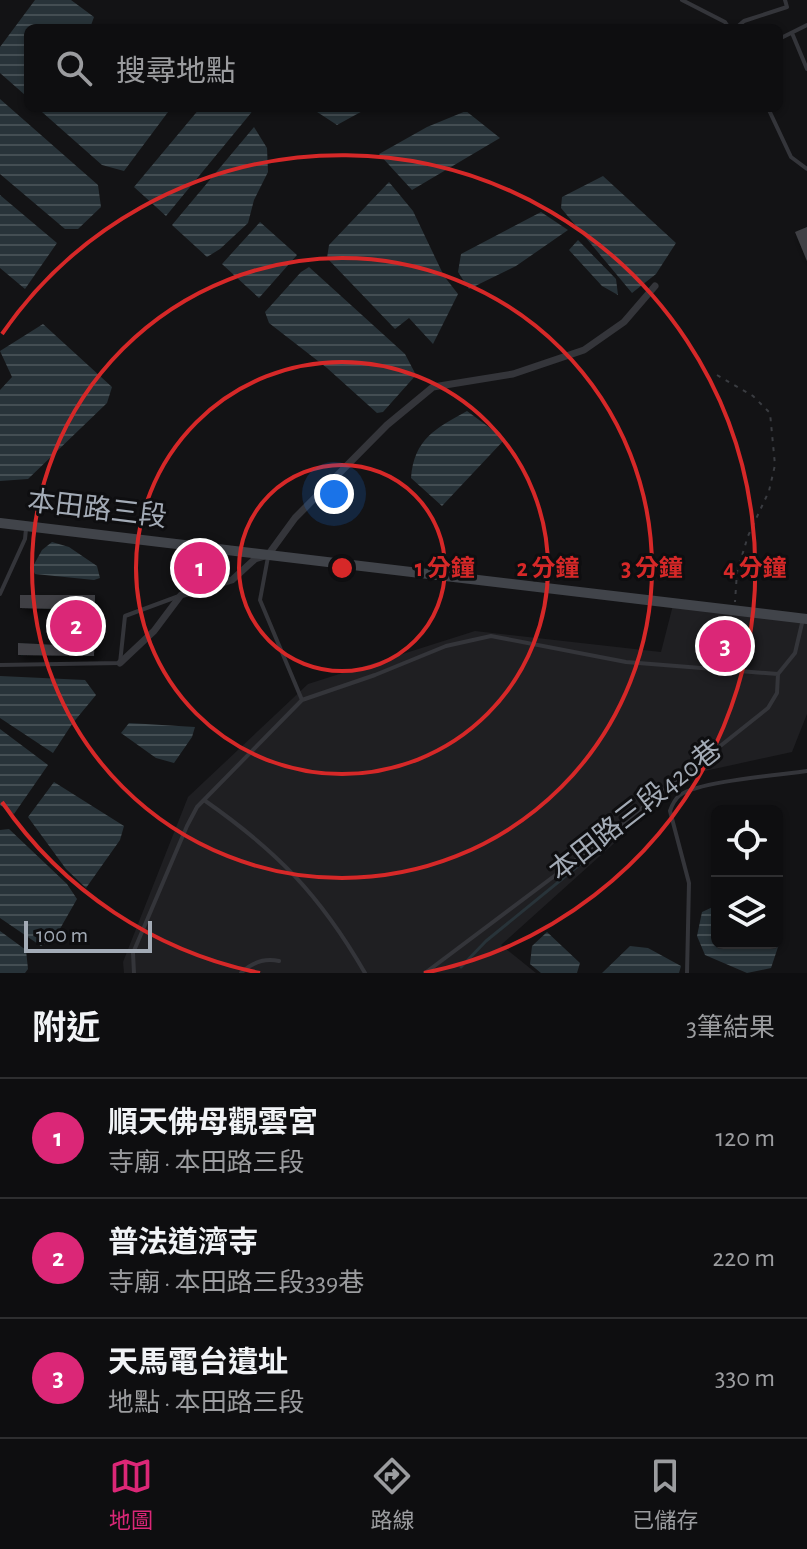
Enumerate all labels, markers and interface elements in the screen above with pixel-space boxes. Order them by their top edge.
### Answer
search box [24,24,783,112]
icon: search [52,46,96,90]
text: 搜尋地點 [116,57,236,87]
your location [314,474,354,514]
street label: 本田路三段 [26,486,168,532]
pin: 1 [174,538,226,598]
centre of rings [328,554,356,582]
text: 1 分鐘 [415,555,475,581]
text: 2 分鐘 [517,555,579,581]
text: 3 分鐘 [621,555,683,581]
text: 4 分鐘 [723,555,787,581]
pin: 2 [50,596,102,656]
pin: 3 [699,616,751,676]
street label: 本田路三段420巷 [544,734,727,886]
map controls [711,805,783,949]
button: locate [711,805,783,877]
button: layers [711,877,783,949]
scale bar [24,917,152,953]
text: 100 m [36,924,88,946]
text: 附近 [32,1012,100,1046]
text: 3筆結果 [686,1015,775,1041]
text: 順天佛母觀雲宮 [108,1108,318,1138]
text: 1 [53,1125,63,1151]
text: 120 m [715,1125,775,1151]
text: 寺廟 · 本田路三段 [108,1150,305,1176]
text: 普法道濟寺 [108,1228,258,1258]
text: 2 [52,1245,64,1271]
text: 220 m [713,1245,775,1271]
text: 寺廟 · 本田路三段339巷 [108,1270,364,1296]
text: 天馬電台遺址 [108,1348,288,1378]
text: 3 [52,1365,64,1391]
text: 330 m [715,1365,775,1391]
text: 地點 · 本田路三段 [108,1390,305,1416]
tab: 地圖 [109,1454,153,1534]
tab: 路線 [370,1454,414,1534]
tab: 已儲存 [632,1454,698,1534]

